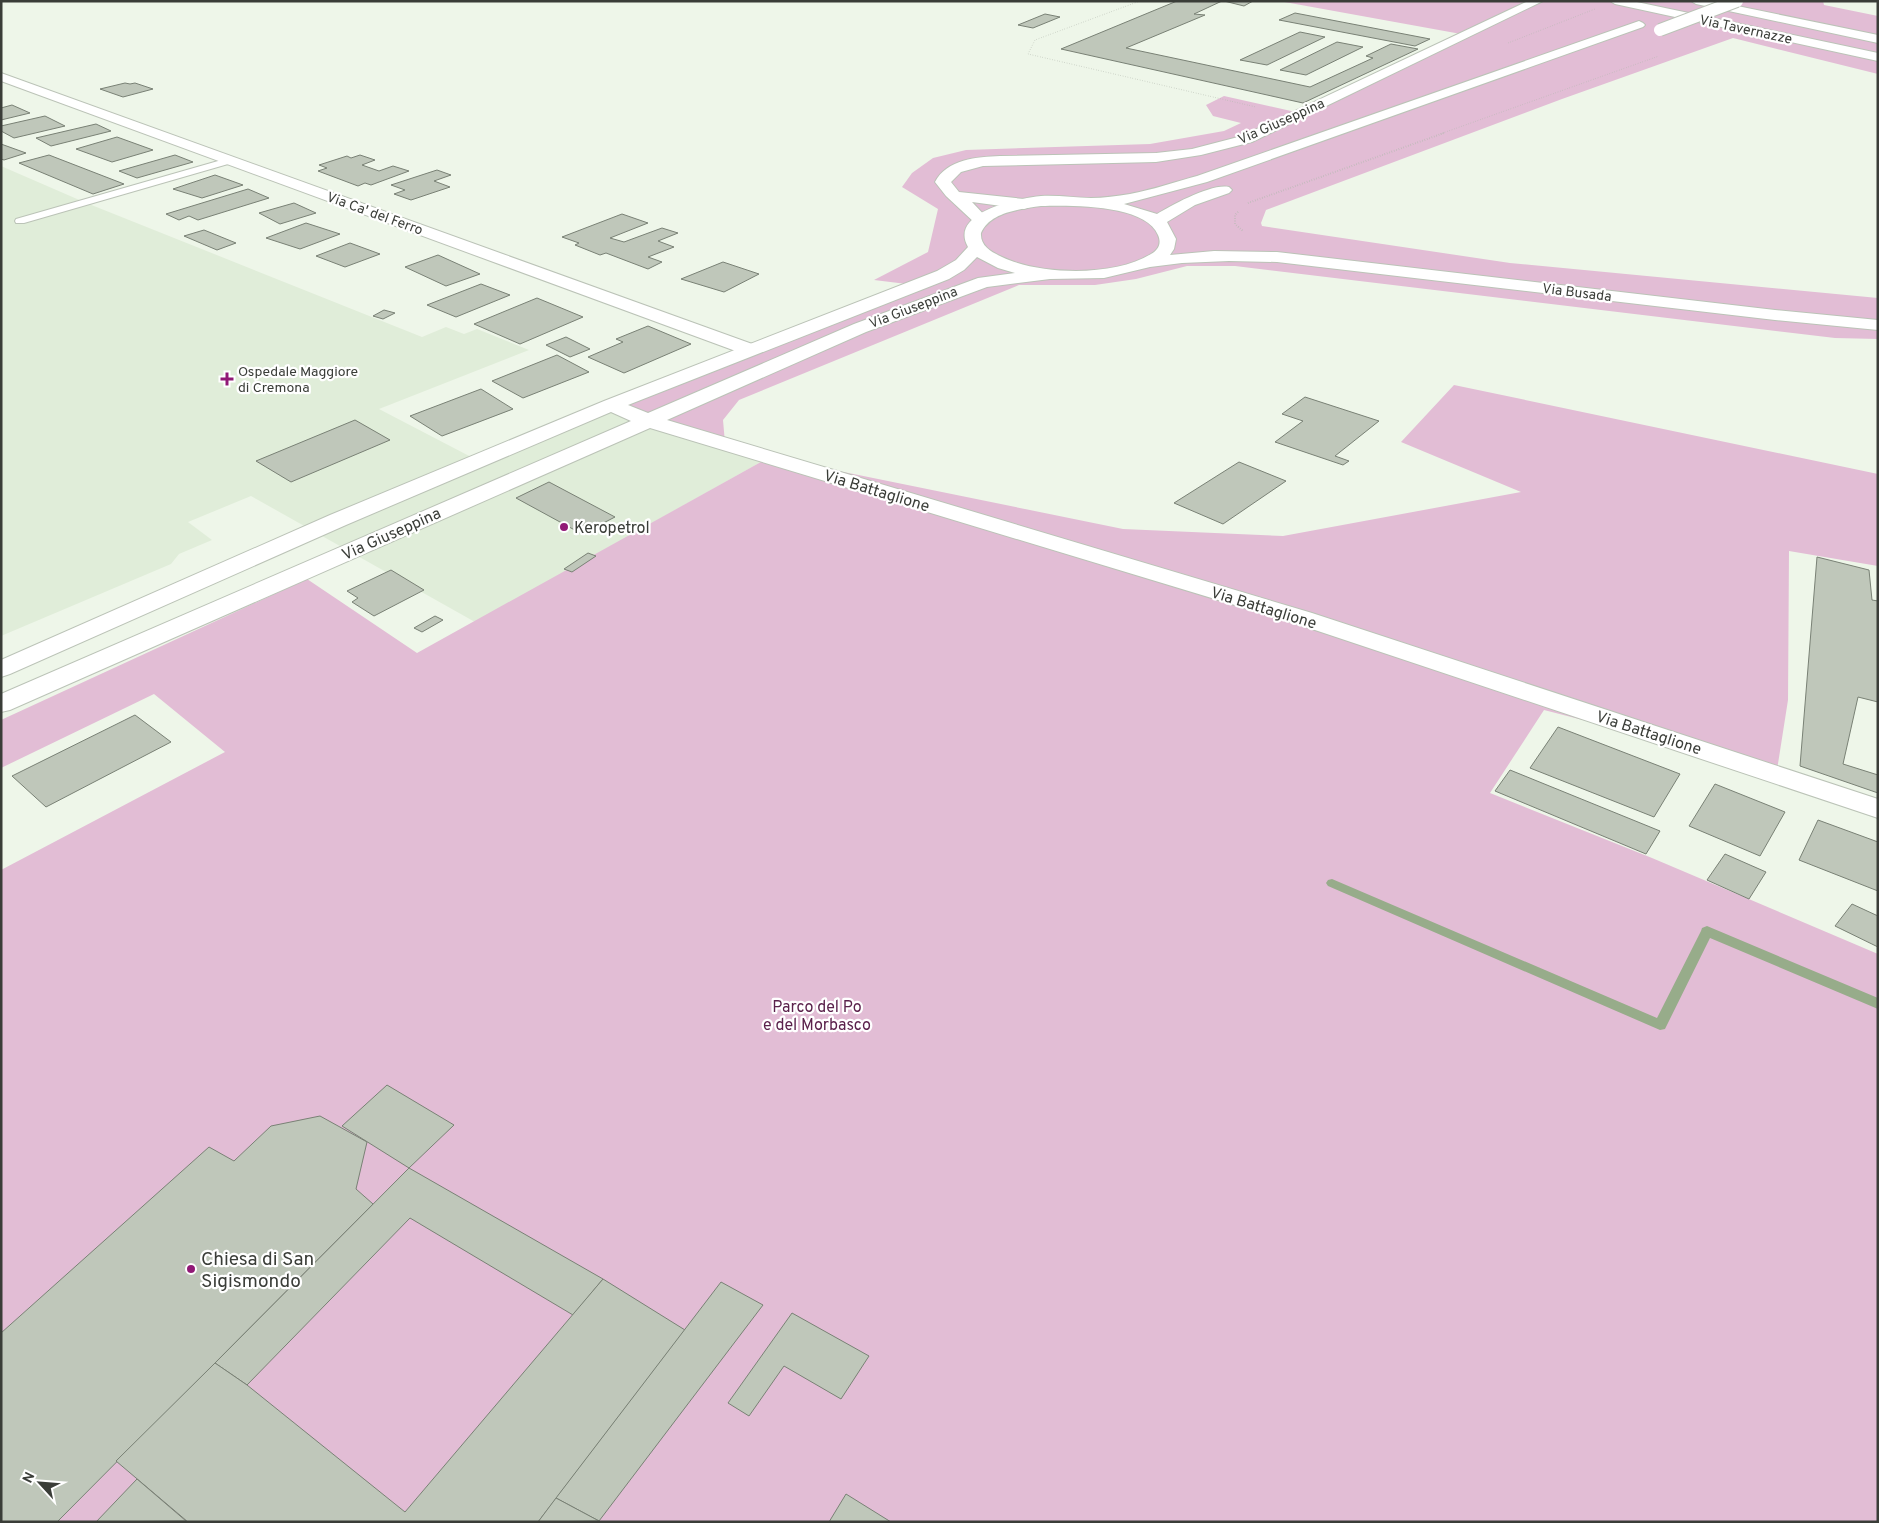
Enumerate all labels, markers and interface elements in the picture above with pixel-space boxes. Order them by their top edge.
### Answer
street label: Via Tavernazze [1698,12,1794,49]
street label: Via Giuseppina [1236,96,1328,149]
street label: Via Ca' del Ferro [324,189,425,240]
street label: Via Busada [1541,281,1612,306]
street label: Via Giuseppina [867,284,960,333]
place label: Ospedale Maggiore di Cremona [238,364,358,397]
marker: Ospedale Maggiore di Cremona [220,372,234,386]
street label: Via Battaglione [821,466,932,518]
street label: Via Giuseppina [339,504,444,566]
place label: Keropetrol [574,519,650,539]
marker: Keropetrol [558,521,570,533]
street label: Via Battaglione [1208,583,1319,635]
street label: Via Battaglione [1593,707,1704,760]
park label: Parco del Po e del Morbasco [763,998,871,1036]
place label: Chiesa di San Sigismondo [201,1248,314,1294]
marker: Chiesa di San Sigismondo [185,1263,197,1275]
north arrow [15,1458,65,1508]
text: N [20,1470,40,1486]

